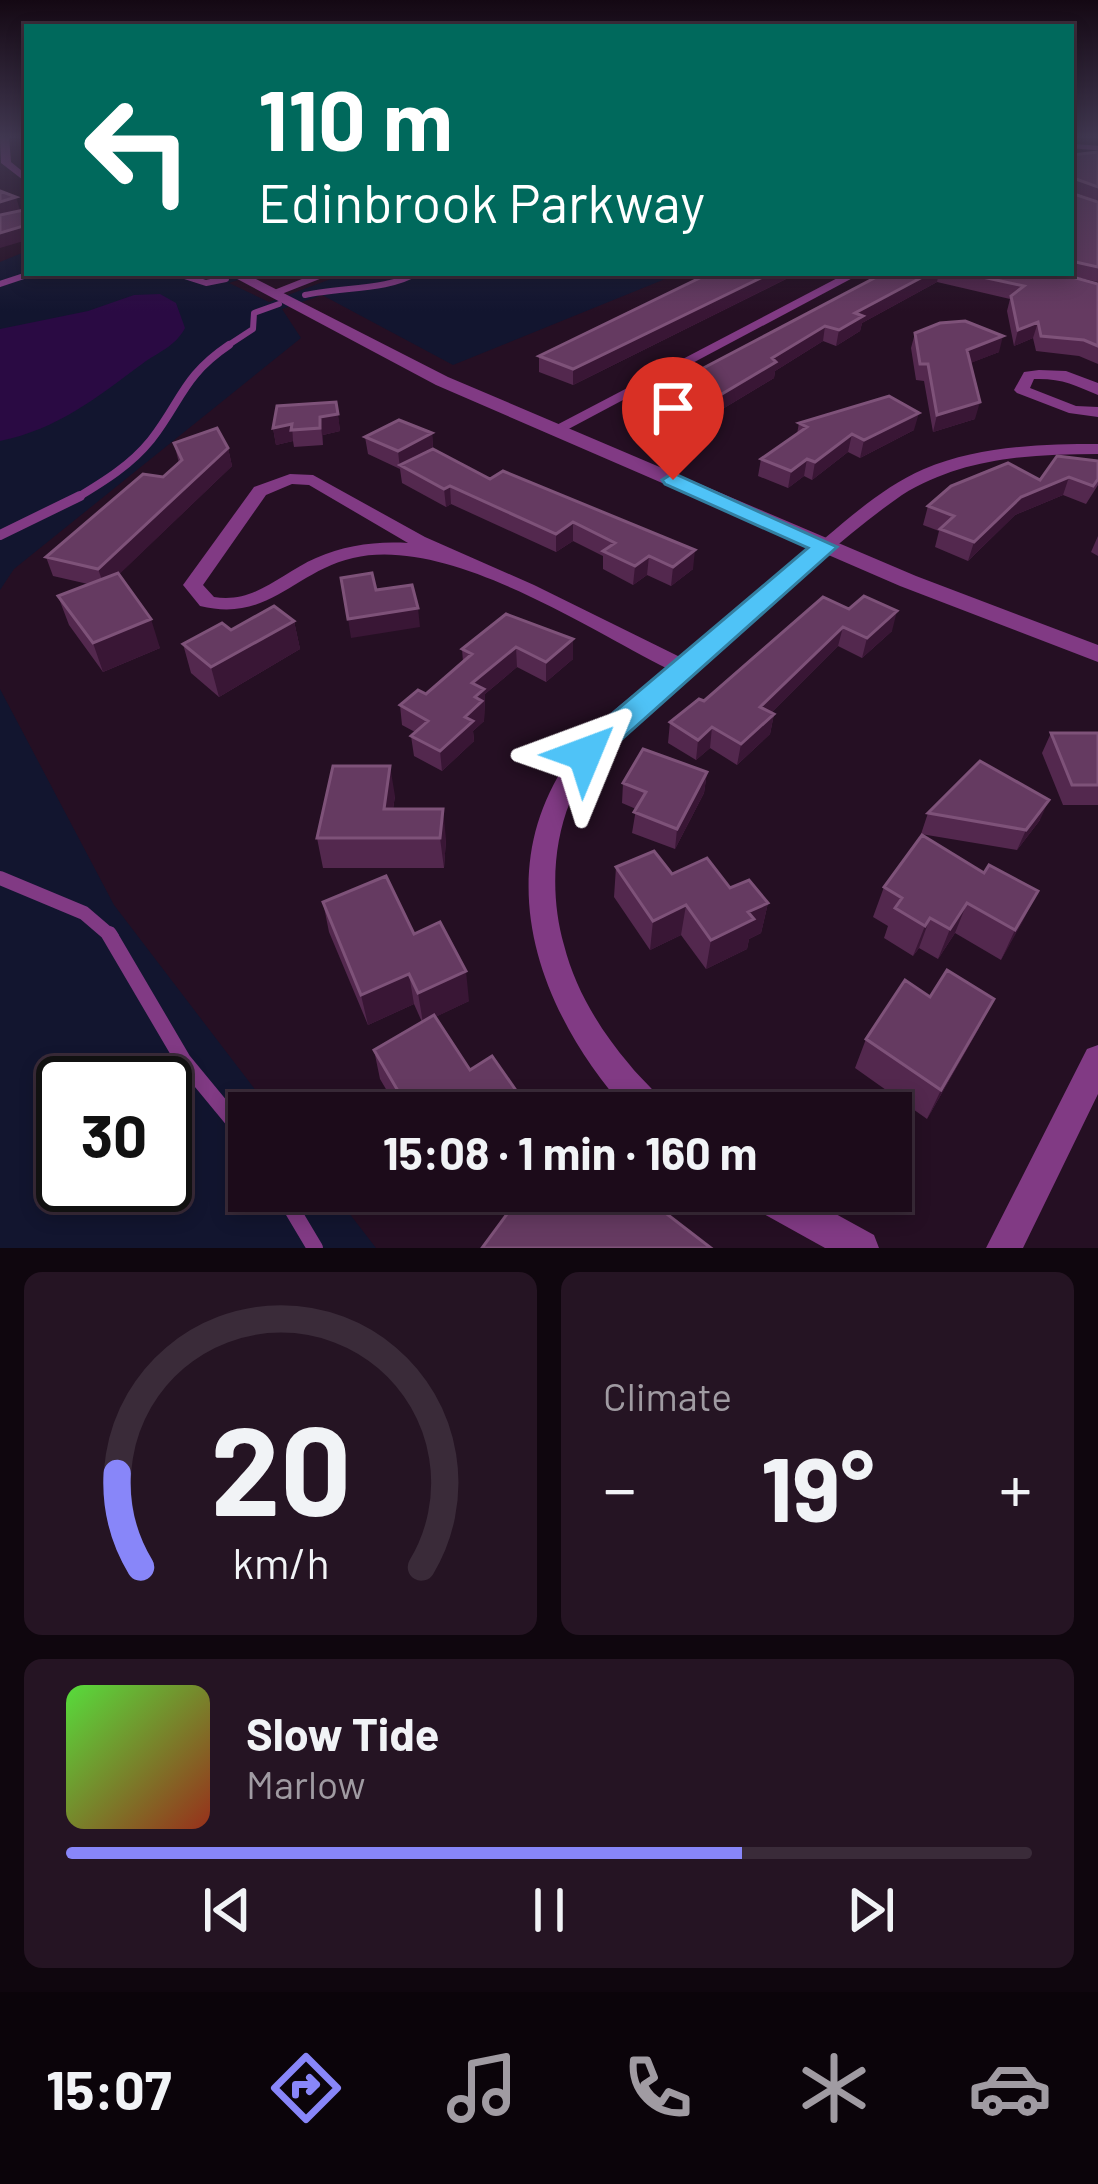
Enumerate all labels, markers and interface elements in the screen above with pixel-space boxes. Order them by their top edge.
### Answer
text: 110 m [258,67,453,168]
icon: left [60,72,216,228]
text: Edinbrook Parkway [258,169,705,234]
pin [622,357,724,480]
icon: arrive [640,375,706,441]
position arrow [522,691,648,817]
speed limit sign: 30 [36,1056,192,1212]
text: 15:08 · 1 min · 160 m [383,1125,757,1179]
text: Climate [603,1372,732,1419]
text: 20 [210,1391,351,1541]
text: 19° [761,1432,874,1540]
text: − [603,1447,636,1526]
text: + [999,1447,1032,1526]
text: km/h [232,1535,329,1587]
text: Slow Tide [246,1706,439,1760]
text: Marlow [246,1760,366,1807]
icon: previous [194,1877,260,1943]
icon: pause [516,1877,582,1943]
icon: next [838,1877,904,1943]
icon: directions [264,2046,348,2130]
icon: music [440,2046,524,2130]
icon: phone [616,2046,700,2130]
icon: climate [792,2046,876,2130]
icon: car [968,2046,1052,2130]
text: 15:07 [46,2056,171,2121]

